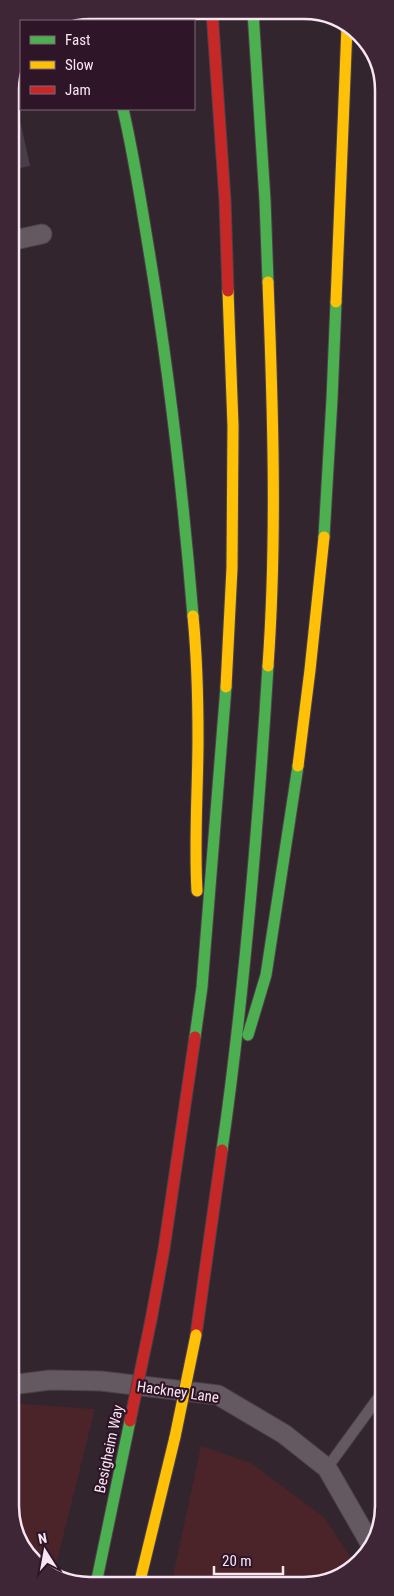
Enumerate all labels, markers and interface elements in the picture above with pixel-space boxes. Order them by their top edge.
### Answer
legend [20,20,195,110]
text: Fast [65,31,90,49]
text: Slow [65,56,94,74]
text: Jam [65,81,91,99]
street label: Hackney Lane [136,1377,220,1407]
street label: Besigheim Way [91,1403,127,1495]
north arrow [20,1526,70,1576]
text: N [37,1530,48,1547]
scale bar [214,1544,283,1576]
text: 20 m [222,1552,252,1570]

